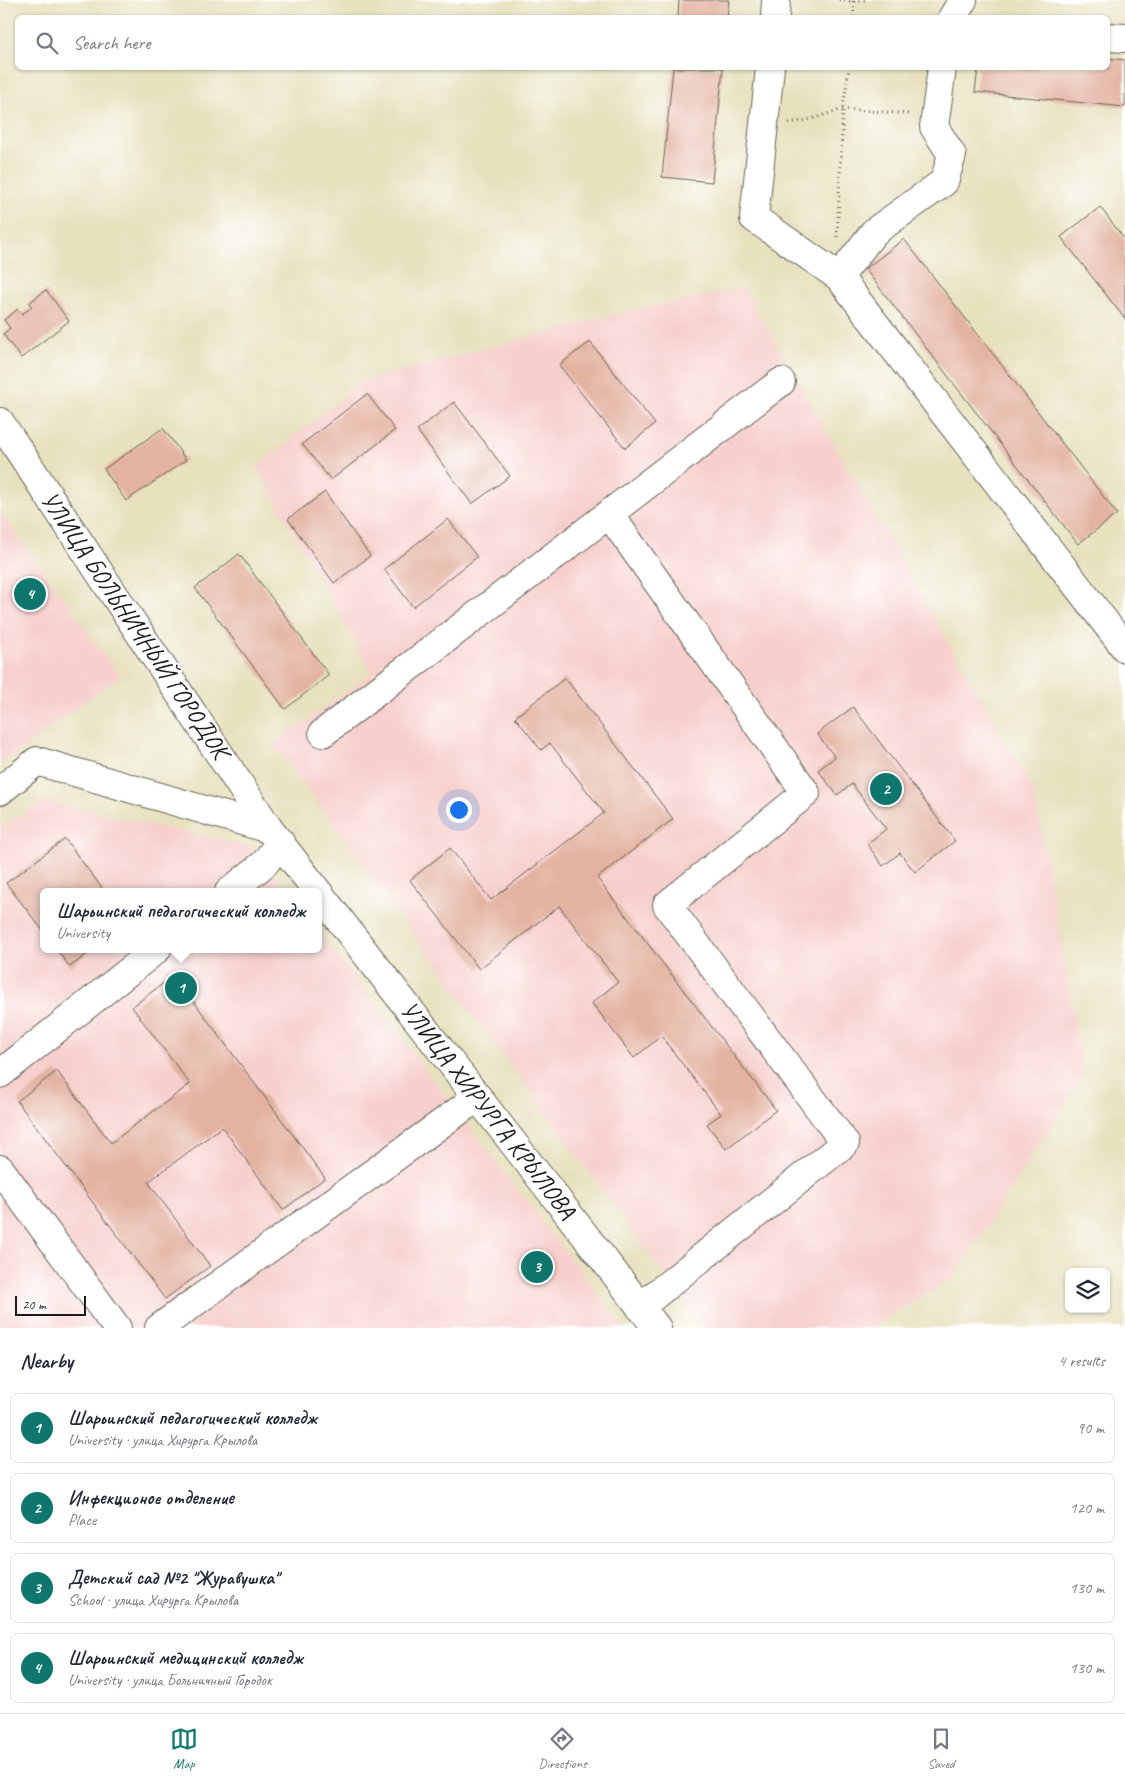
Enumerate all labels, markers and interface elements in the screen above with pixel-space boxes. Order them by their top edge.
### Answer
search box [15,15,1110,70]
icon: search [33,29,61,57]
text: Search here [73,31,150,55]
street label: УЛИЦА БОЛЬНИЧНЫЙ ГОРОДОК [34,485,239,769]
pin: 4 [14,575,46,613]
pin: 2 [870,770,902,808]
your location [446,797,472,823]
popup [40,888,322,953]
text: Шарьинский педагогический колледж [57,899,305,923]
text: University [57,923,110,943]
pin: 1 [165,969,197,1007]
street label: УЛИЦА ХИРУРГА КРЫЛОВА [393,995,583,1226]
pin: 3 [521,1248,553,1286]
map controls [1065,1268,1110,1313]
button: layers [1065,1268,1110,1313]
scale bar [15,1293,86,1316]
text: 20 m [22,1296,46,1313]
text: Nearby [20,1348,73,1374]
text: 4 results [1058,1351,1105,1371]
text: Шарьинский педагогический колледж [68,1406,317,1430]
text: 1 [33,1418,41,1438]
text: 90 m [1077,1418,1104,1438]
text: University · улица Хирурга Крылова [68,1430,257,1450]
text: Инфекционое отделение [68,1486,234,1510]
text: 2 [33,1498,41,1518]
text: 120 m [1070,1498,1104,1518]
text: Place [68,1510,96,1530]
text: Детский сад №2 "Журавушка" [68,1566,278,1590]
text: 3 [33,1578,41,1598]
text: 130 m [1070,1578,1104,1598]
text: School · улица Хирурга Крылова [68,1590,238,1610]
text: Шарьинский медицинский колледж [68,1646,303,1670]
text: 4 [33,1658,41,1678]
text: 130 m [1070,1658,1104,1678]
text: University · улица Больничный Городок [68,1670,272,1690]
tab: Map [170,1725,198,1772]
tab: Directions [538,1725,587,1772]
tab: Saved [927,1725,955,1772]

